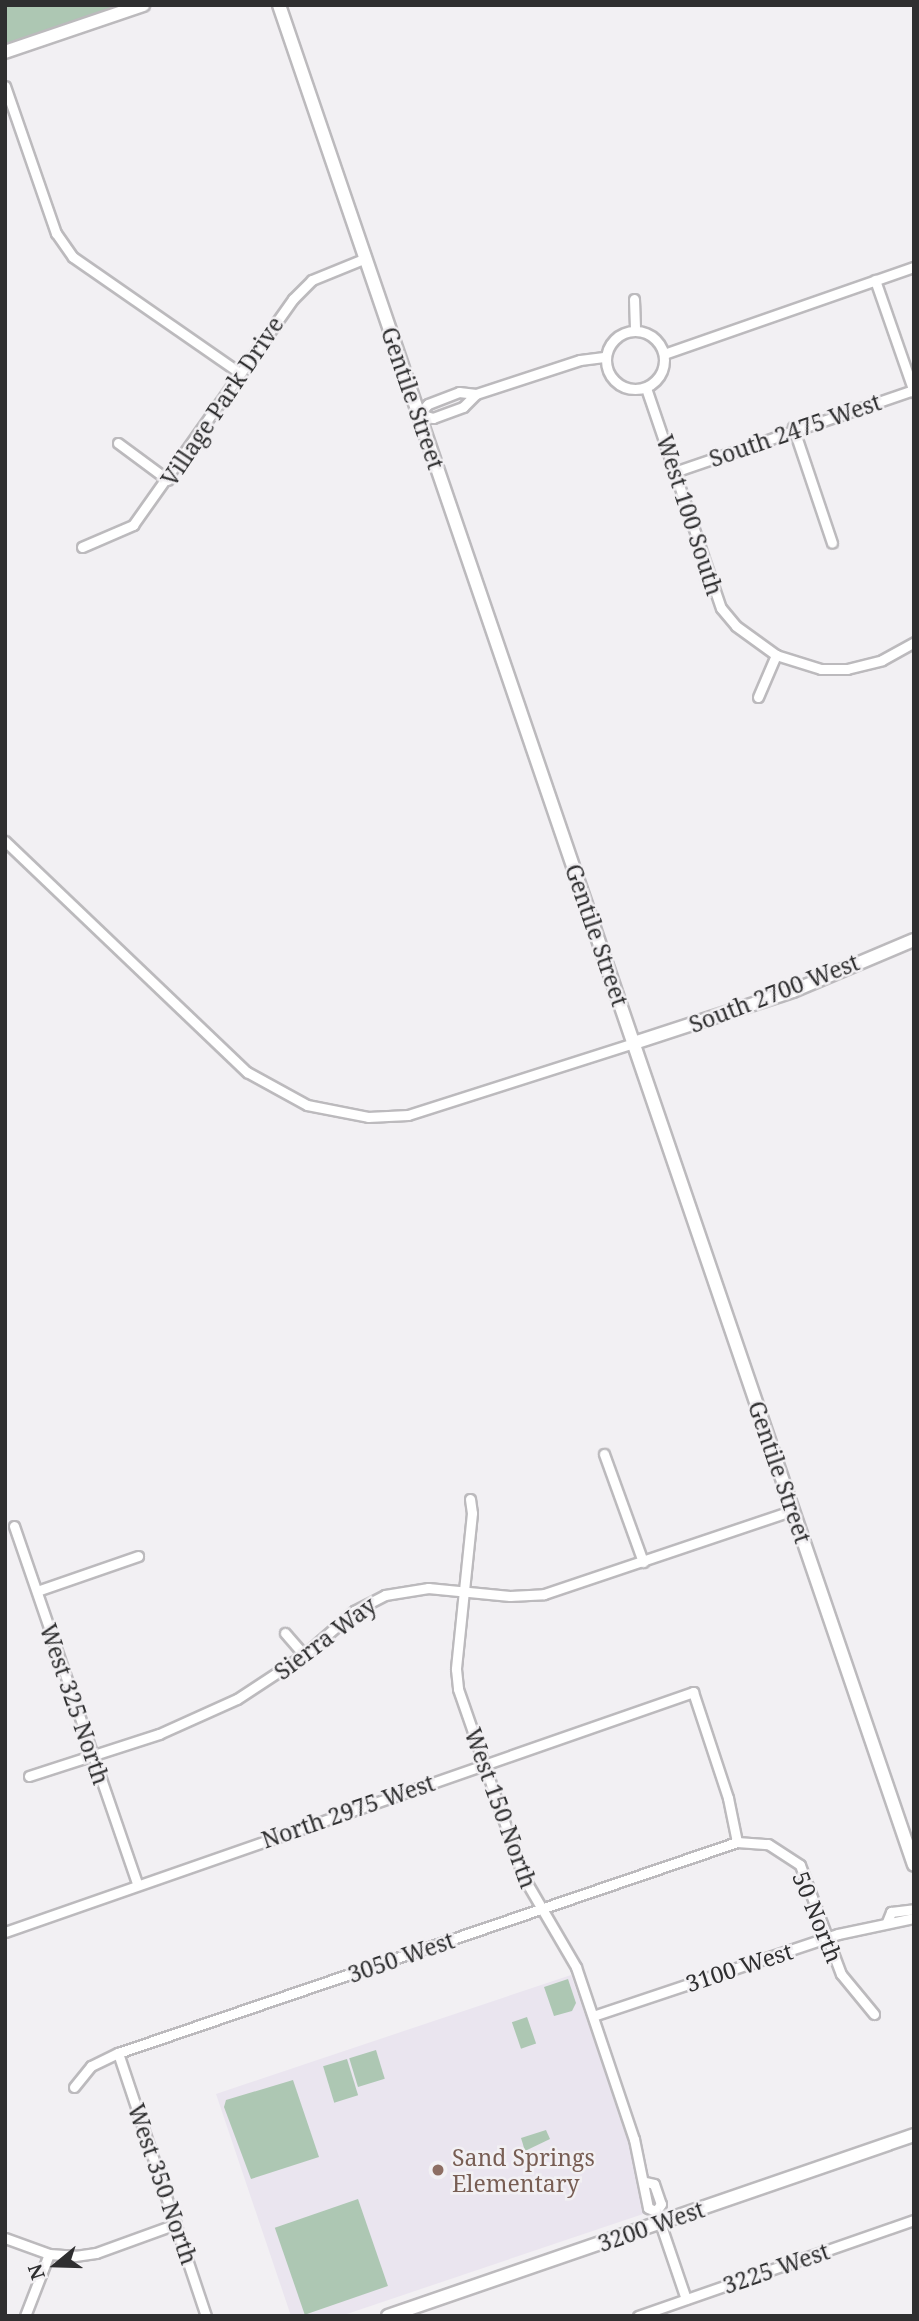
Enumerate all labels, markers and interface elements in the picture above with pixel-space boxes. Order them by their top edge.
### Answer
street label: Village Park Drive [155,311,289,491]
street label: Gentile Street [376,323,450,473]
street label: South 2475 West [705,388,885,472]
street label: West 100 South [651,431,729,599]
street label: Gentile Street [560,860,634,1010]
street label: South 2700 West [685,948,863,1038]
street label: Gentile Street [743,1397,817,1547]
street label: Sierra Way [269,1591,381,1685]
street label: West 325 North [35,1620,115,1788]
street label: West 150 North [459,1724,543,1892]
street label: North 2975 West [258,1768,438,1854]
street label: 50 North [787,1867,849,1967]
street label: 3050 West [344,1926,458,1988]
street label: 3100 West [682,1937,796,1997]
street label: West 350 North [123,2100,203,2268]
place label: Sand Springs Elementary [452,2143,595,2197]
marker: Sand Springs Elementary [430,2162,446,2178]
street label: 3200 West [594,2195,708,2257]
north arrow [21,2230,91,2300]
street label: 3225 West [719,2237,833,2299]
text: N [21,2261,51,2283]

